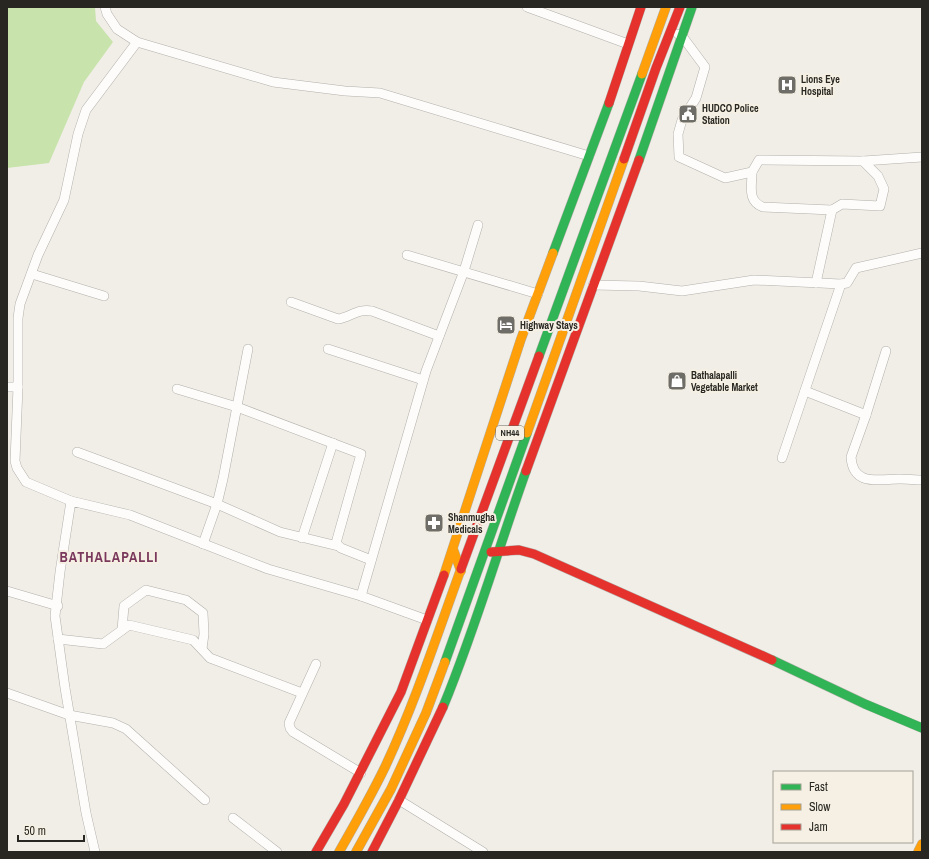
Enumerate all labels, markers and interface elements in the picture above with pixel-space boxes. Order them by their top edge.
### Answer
place label: Lions Eye Hospital [801,73,840,98]
hospital icon: Lions Eye Hospital [776,74,798,96]
place label: HUDCO Police Station [702,102,759,127]
public building icon: HUDCO Police Station [677,103,699,125]
hotel icon: Highway Stays [495,314,517,336]
place label: Highway Stays [520,319,578,332]
place label: Bathalapalli Vegetable Market [691,369,758,394]
shop icon: Bathalapalli Vegetable Market [666,370,688,392]
road number: NH44 [496,426,524,440]
place label: Shanmugha Medicals [448,511,495,536]
pharmacy icon: Shanmugha Medicals [423,512,445,534]
district label: BATHALAPALLI [60,548,158,566]
legend [773,771,913,843]
text: Fast [809,779,828,795]
text: Slow [809,799,831,815]
scale bar [18,817,84,843]
text: Jam [809,819,828,835]
text: 50 m [24,823,46,839]

